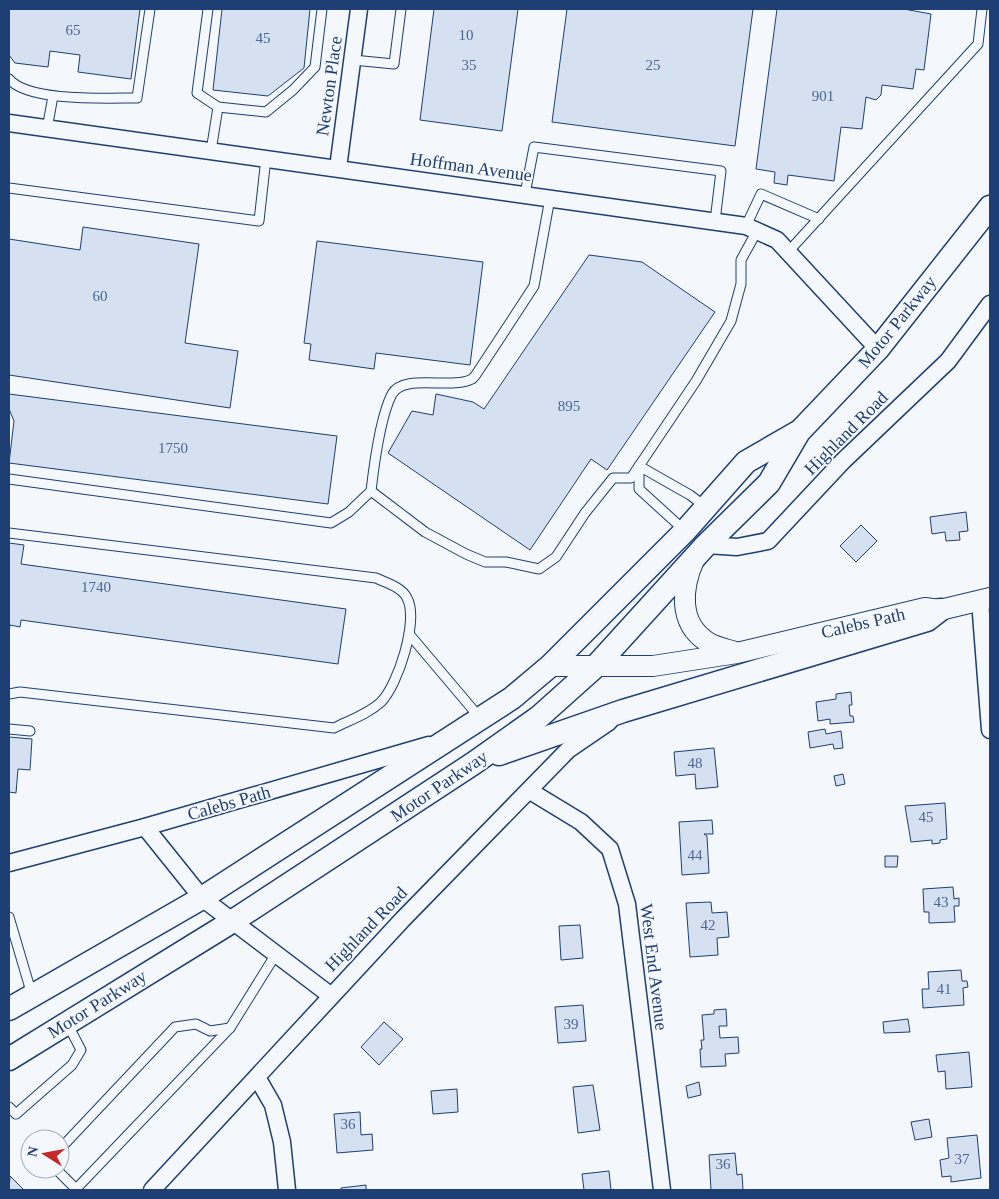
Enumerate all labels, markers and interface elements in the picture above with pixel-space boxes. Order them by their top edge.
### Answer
house number: 65 [66,22,81,38]
house number: 10 [459,27,474,43]
house number: 45 [256,30,271,46]
street label: Newton Place [312,35,346,137]
house number: 35 [462,57,477,73]
house number: 25 [646,57,661,73]
house number: 901 [812,88,834,104]
street label: Hoffman Avenue [409,149,533,185]
street label: Motor Parkway [854,272,940,372]
house number: 60 [93,288,108,304]
street label: Highland Road [800,387,892,479]
house number: 895 [558,398,580,414]
house number: 1750 [158,440,188,456]
house number: 1740 [81,579,111,595]
street label: Calebs Path [819,604,907,642]
street label: Motor Parkway [387,746,491,826]
house number: 48 [688,755,703,771]
street label: Calebs Path [185,782,273,824]
house number: 45 [919,809,934,825]
house number: 44 [688,847,703,863]
street label: Highland Road [321,883,411,975]
house number: 43 [934,894,949,910]
street label: West End Avenue [636,903,672,1031]
house number: 42 [701,917,716,933]
street label: Motor Parkway [44,966,150,1042]
house number: 41 [937,981,952,997]
house number: 39 [564,1016,579,1032]
house number: 36 [341,1116,356,1132]
north arrow [20,1129,70,1179]
text: N [24,1145,41,1158]
house number: 37 [955,1151,970,1167]
house number: 36 [716,1156,731,1172]

